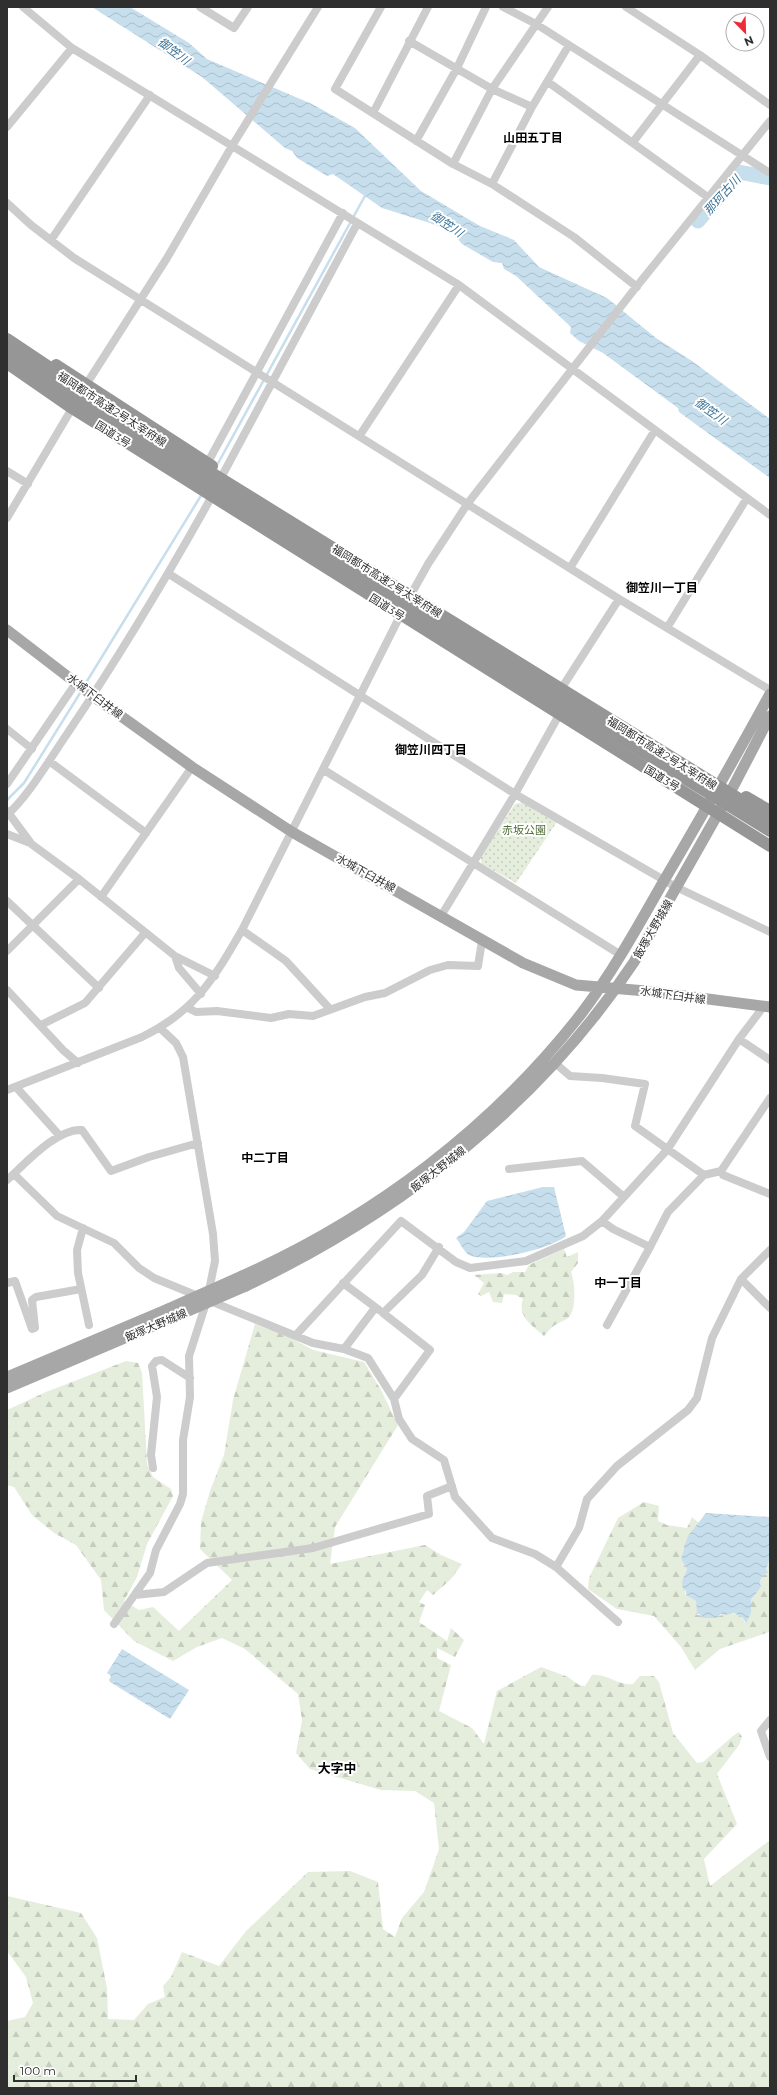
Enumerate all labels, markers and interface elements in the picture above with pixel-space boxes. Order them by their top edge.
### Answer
north arrow [725,12,765,52]
text: N [742,33,756,49]
water label: 御笠川 [155,34,194,69]
district label: 山田五丁目 [503,130,563,145]
water label: 那珂古川 [700,171,745,218]
water label: 御笠川 [428,208,468,241]
street label: 福岡都市高速2号太宰府線 [55,368,169,450]
water label: 御笠川 [692,395,732,429]
street label: 国道3号 [93,418,133,450]
street label: 福岡都市高速2号太宰府線 [329,541,445,621]
district label: 御笠川一丁目 [626,580,698,595]
street label: 国道3号 [367,591,407,623]
street label: 水城下臼井線 [64,671,126,721]
street label: 福岡都市高速2号太宰府線 [604,713,720,793]
district label: 御笠川四丁目 [395,742,467,757]
street label: 国道3号 [642,762,682,794]
park label: 赤坂公園 [502,823,546,837]
street label: 水城下臼井線 [334,851,398,895]
street label: 飯塚大野城線 [630,897,676,961]
street label: 水城下臼井線 [639,983,707,1007]
street label: 飯塚大野城線 [408,1143,468,1195]
district label: 中二丁目 [241,1150,289,1165]
district label: 中一丁目 [594,1275,642,1290]
street label: 飯塚大野城線 [123,1306,189,1344]
district label: 大字中 [317,1760,357,1776]
scale bar [14,2057,136,2083]
text: 100 m [20,2063,56,2078]

